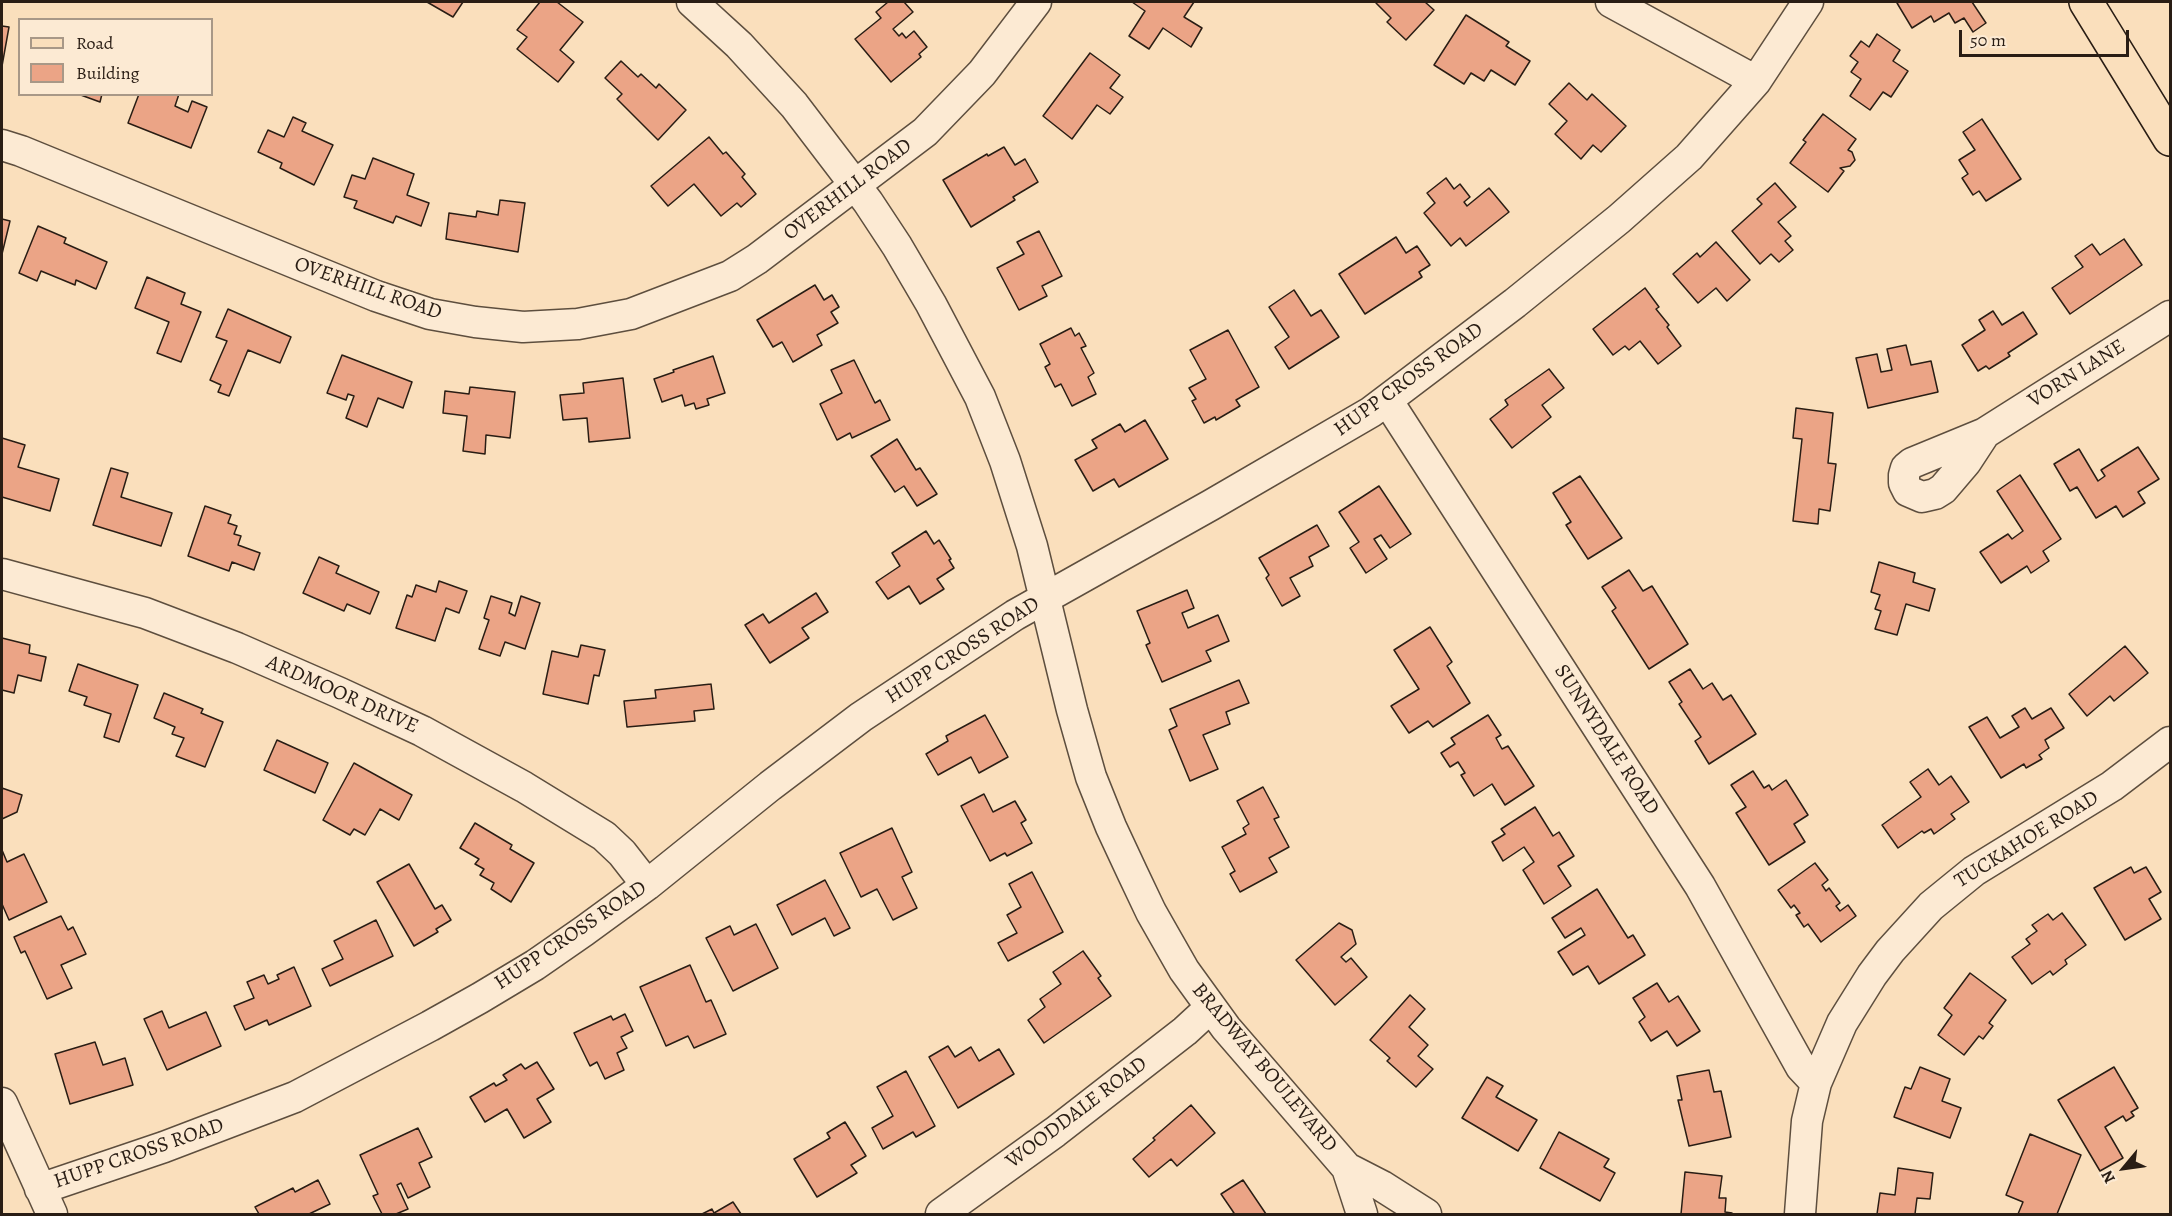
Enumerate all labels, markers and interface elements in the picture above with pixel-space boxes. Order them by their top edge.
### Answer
legend [18,18,213,96]
scale bar [1962,18,2132,56]
text: 50 m [1970,28,2006,52]
text: Road [76,31,113,55]
text: Building [76,61,140,85]
street label: OVERHILL ROAD [779,133,917,247]
street label: OVERHILL ROAD [291,252,445,326]
street label: HUPP CROSS ROAD [1330,317,1488,443]
street label: VORN LANE [2024,334,2130,414]
street label: HUPP CROSS ROAD [881,592,1045,710]
street label: ARDMOOR DRIVE [262,650,422,740]
street label: SUNNYDALE ROAD [1548,660,1664,820]
street label: TUCKAHOE ROAD [1950,786,2104,894]
street label: HUPP CROSS ROAD [490,876,652,996]
street label: BRADWAY BOULEVARD [1186,978,1342,1158]
street label: WOODDALE ROAD [1001,1052,1153,1174]
street label: HUPP CROSS ROAD [51,1113,227,1195]
north arrow [2094,1138,2154,1198]
text: N [2096,1166,2121,1187]

